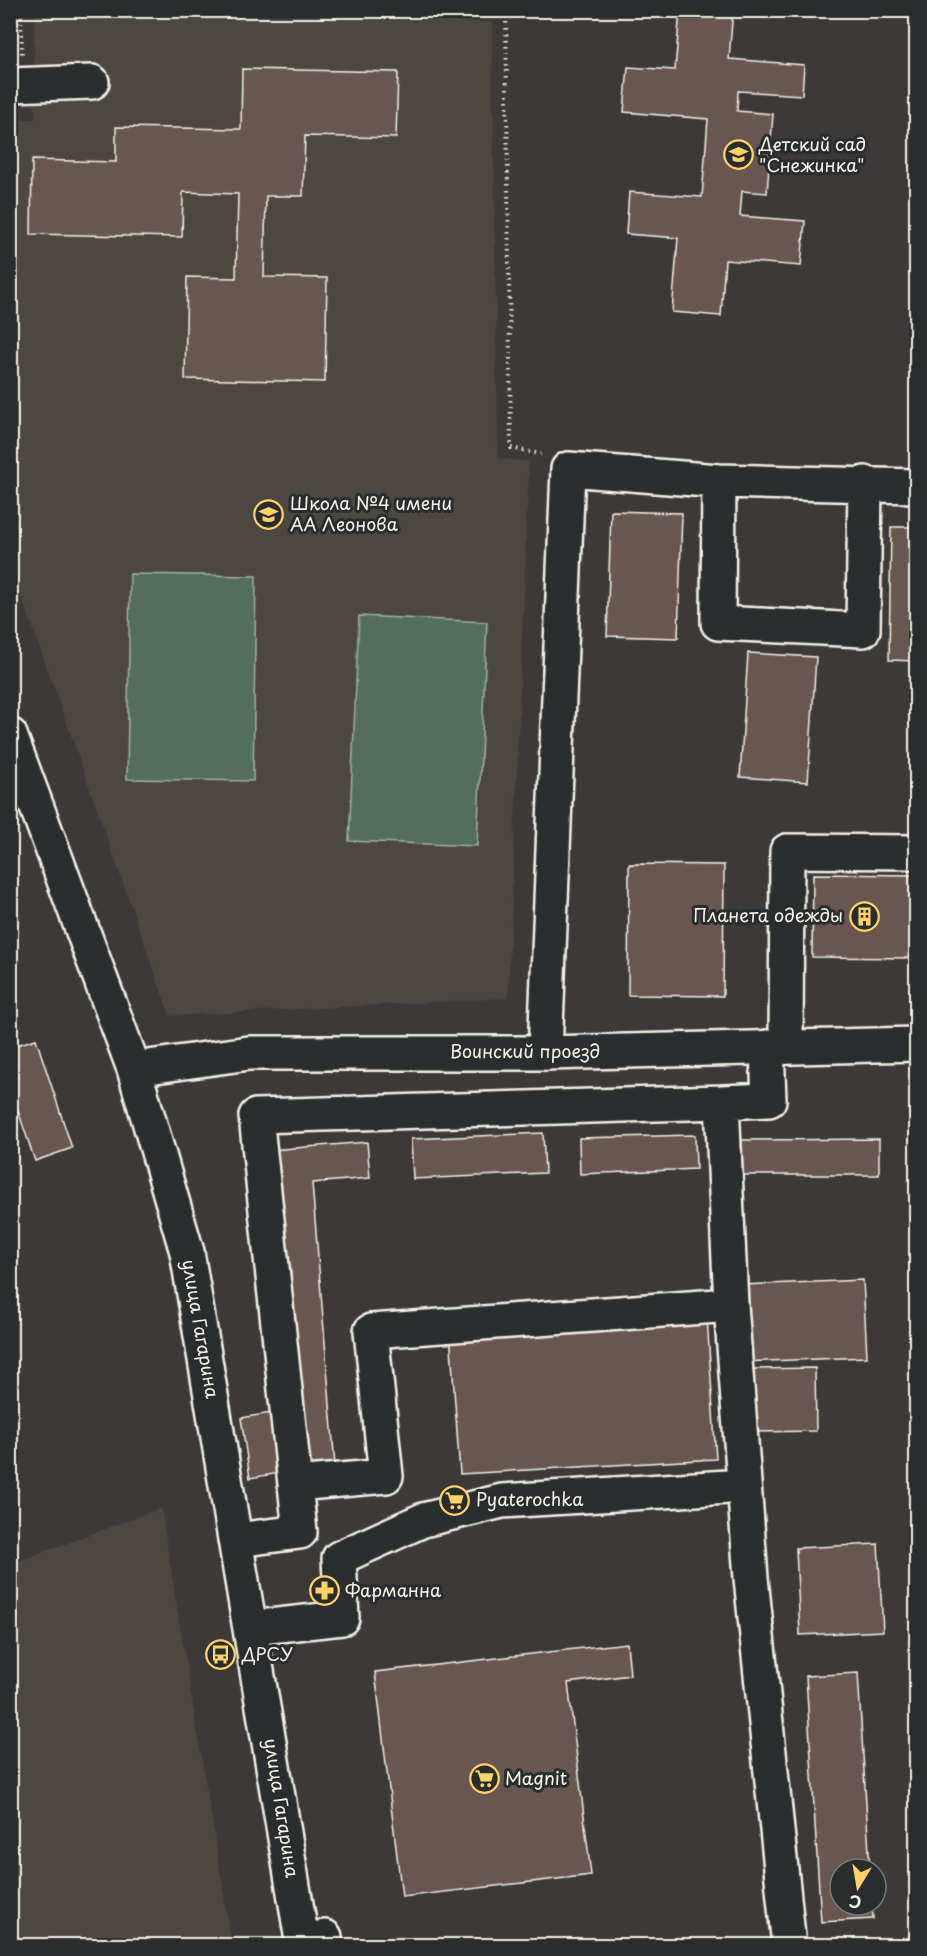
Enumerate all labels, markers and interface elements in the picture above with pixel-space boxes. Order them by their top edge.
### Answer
place label: Детский сад "Снежинка" [758,130,866,178]
school or university icon: Детский сад "Снежинка" [722,139,754,171]
place label: Школа №4 имени АА Леонова [290,489,452,537]
school or university icon: Школа №4 имени АА Леонова [253,498,285,530]
building icon: Планета одежды [848,900,880,932]
place label: Планета одежды [693,901,843,928]
street label: Воинский проезд [450,1037,600,1064]
street label: улица Гагарина [176,1257,227,1401]
supermarket icon: Pyaterochka [439,1484,471,1516]
place label: Pyaterochka [476,1485,584,1512]
pharmacy icon: Фарманна [308,1575,340,1607]
place label: Фарманна [345,1576,442,1603]
bus stop icon: ДРСУ [205,1639,237,1671]
place label: ДРСУ [241,1640,293,1667]
street label: улица Гагарина [258,1736,307,1880]
supermarket icon: Magnit [468,1763,500,1795]
place label: Magnit [505,1764,567,1791]
north arrow [828,1857,888,1917]
text: С [847,1890,863,1916]

